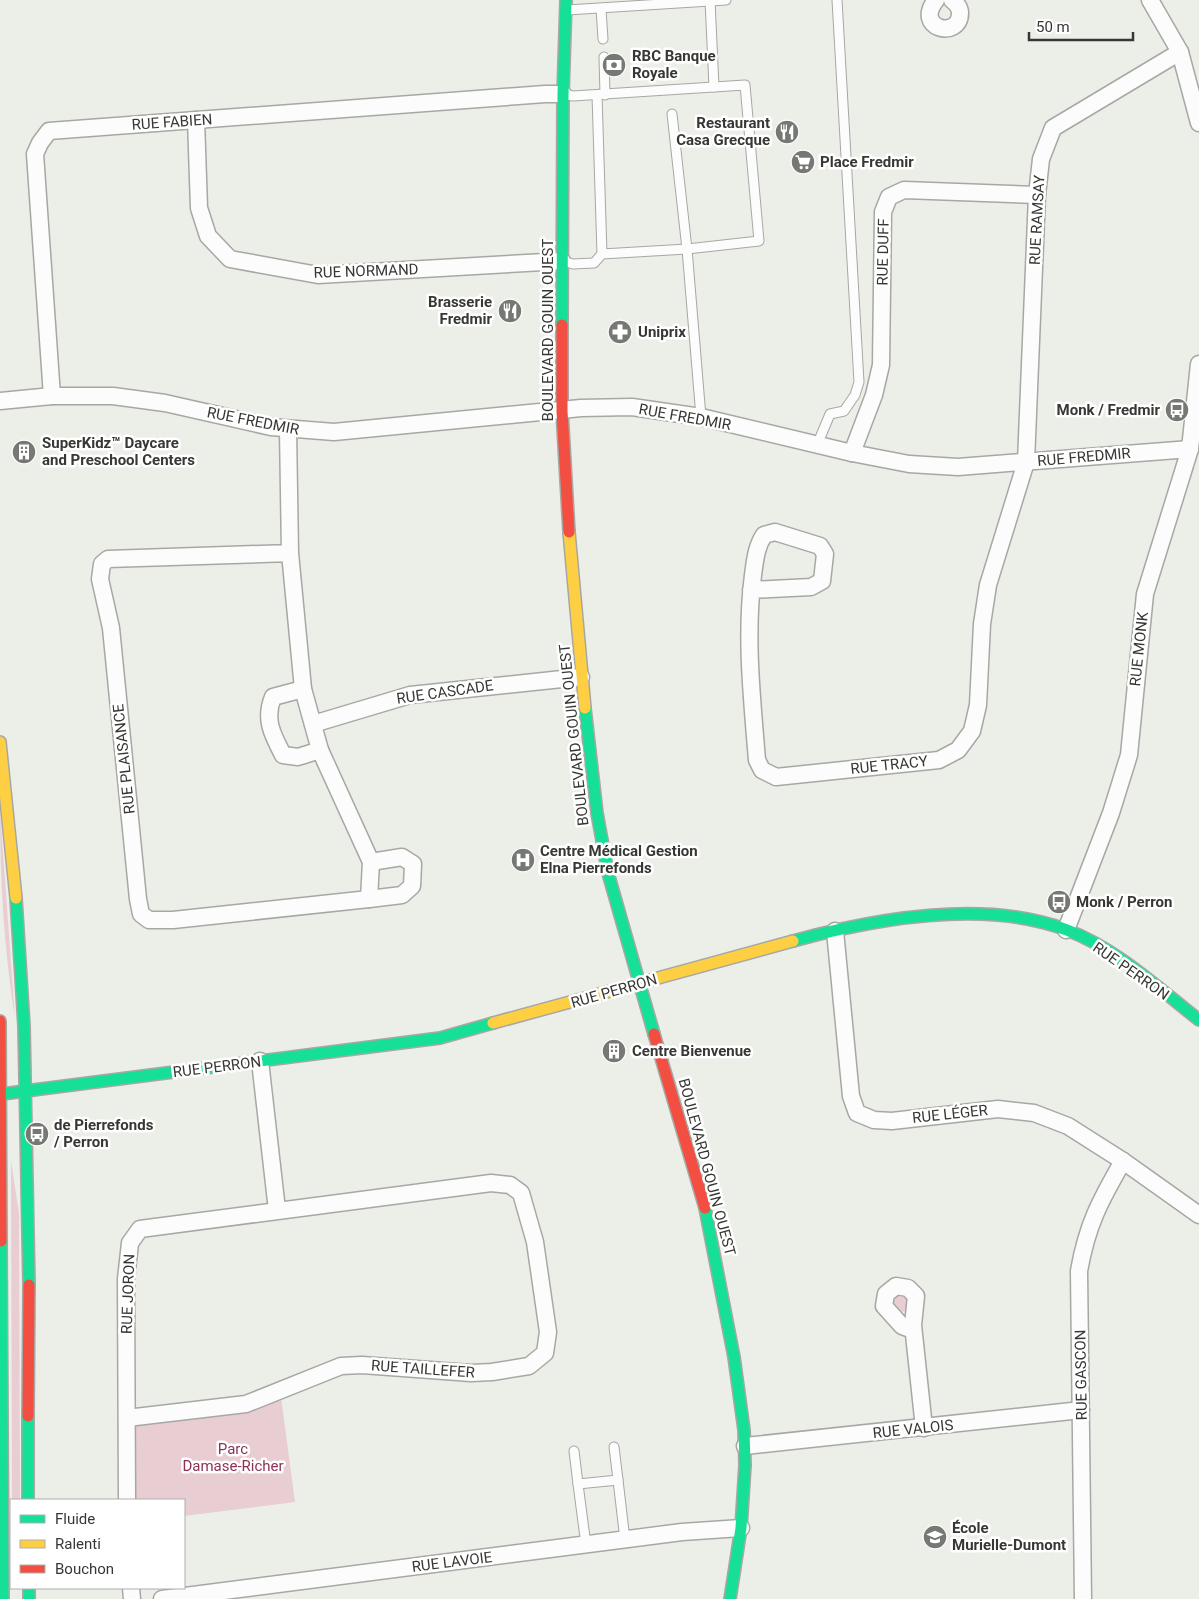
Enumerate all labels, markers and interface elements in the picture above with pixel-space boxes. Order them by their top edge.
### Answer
scale bar [1029,10,1133,42]
text: 50 m [1036,18,1070,36]
place label: RBC Banque Royale [632,47,716,82]
bank icon: RBC Banque Royale [601,52,627,78]
street label: RUE FABIEN [131,110,213,134]
place label: Restaurant Casa Grecque [676,114,770,149]
restaurant icon: Restaurant Casa Grecque [774,119,800,145]
supermarket icon: Place Fredmir [790,149,816,175]
place label: Place Fredmir [820,153,914,171]
street label: RUE RAMSAY [1026,174,1048,266]
street label: RUE DUFF [873,218,893,286]
street label: BOULEVARD GOUIN OUEST [539,239,557,421]
street label: RUE NORMAND [313,260,419,282]
place label: Brasserie Fredmir [428,293,492,328]
restaurant icon: Brasserie Fredmir [497,298,523,324]
pharmacy icon: Uniprix [607,319,633,345]
place label: Uniprix [638,323,686,341]
bus stop icon: Monk / Fredmir [1164,397,1190,423]
street label: RUE FREDMIR [637,400,733,434]
place label: Monk / Fredmir [1057,401,1160,419]
street label: RUE FREDMIR [205,403,301,439]
place label: SuperKidz™ Daycare and Preschool Centers [42,434,195,469]
building icon: SuperKidz™ Daycare and Preschool Centers [11,439,37,465]
street label: RUE FREDMIR [1037,444,1131,470]
street label: RUE MONK [1126,610,1152,687]
street label: BOULEVARD GOUIN OUEST [555,643,593,827]
street label: RUE CASCADE [395,676,495,708]
street label: RUE PLAISANCE [109,703,139,815]
street label: RUE TRACY [849,752,929,778]
place label: Centre Médical Gestion Elna Pierrefonds [540,842,698,877]
hospital icon: Centre Médical Gestion Elna Pierrefonds [510,847,536,873]
bus stop icon: Monk / Perron [1046,889,1072,915]
place label: Monk / Perron [1076,893,1172,911]
street label: RUE PERRON [1090,938,1172,1004]
street label: RUE PERRON [569,970,659,1012]
building icon: Centre Bienvenue [601,1038,627,1064]
place label: Centre Bienvenue [632,1042,751,1060]
street label: RUE PERRON [172,1053,262,1081]
street label: BOULEVARD GOUIN OUEST [675,1076,739,1258]
street label: RUE LÉGER [911,1101,989,1127]
place label: de Pierrefonds / Perron [53,1116,154,1151]
bus stop icon: de Pierrefonds / Perron [24,1121,50,1147]
street label: RUE JORON [118,1254,138,1334]
street label: RUE GASCON [1071,1329,1091,1421]
street label: RUE TAILLEFER [371,1356,475,1382]
street label: RUE VALOIS [872,1416,954,1442]
park label: Parc Damase-Richer [182,1440,284,1475]
legend [10,1499,185,1589]
text: Fluide [55,1510,95,1528]
place label: École Murielle-Dumont [952,1519,1066,1554]
school or university icon: École Murielle-Dumont [922,1524,948,1550]
text: Ralenti [55,1535,101,1553]
street label: RUE LAVOIE [411,1548,494,1576]
text: Bouchon [55,1560,114,1578]

